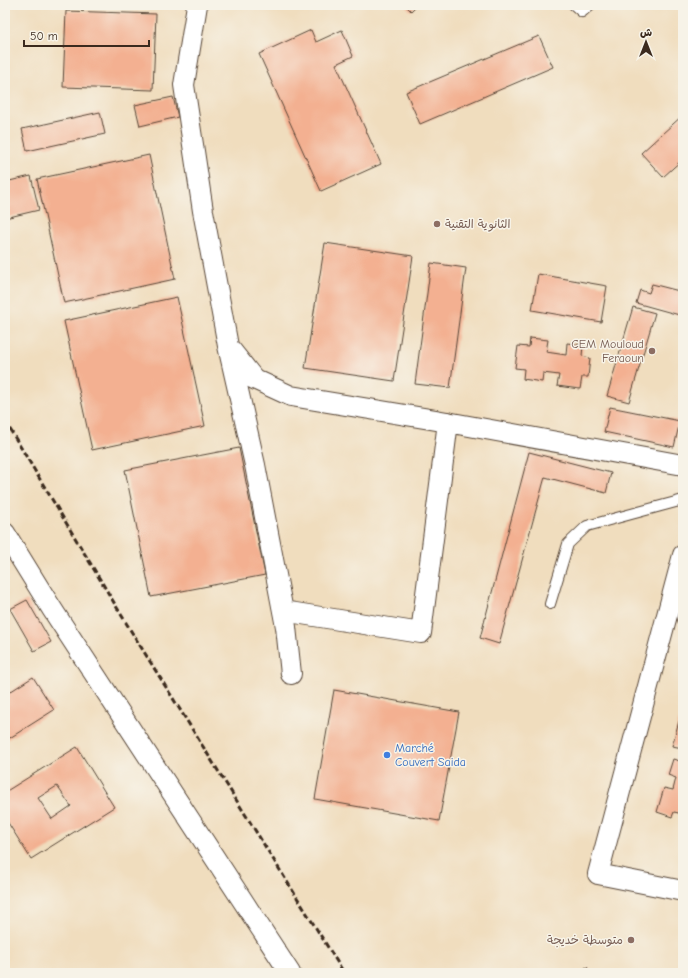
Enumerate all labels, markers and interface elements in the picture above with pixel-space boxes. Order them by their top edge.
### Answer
scale bar [24,22,149,48]
north arrow [626,22,666,62]
text: ش [640,26,652,39]
text: 50 m [30,29,58,43]
place label: الثانوية التقنية [445,217,510,232]
marker: الثانوية التقنية [432,219,442,229]
place label: CEM Mouloud Feraoun [571,337,644,365]
marker: CEM Mouloud Feraoun [647,346,657,356]
place label: Marché Couvert Saida [395,741,466,769]
marker: Marché Couvert Saida [382,750,392,760]
place label: متوسطة خديجة [547,933,623,948]
marker: متوسطة خديجة [626,935,636,945]

